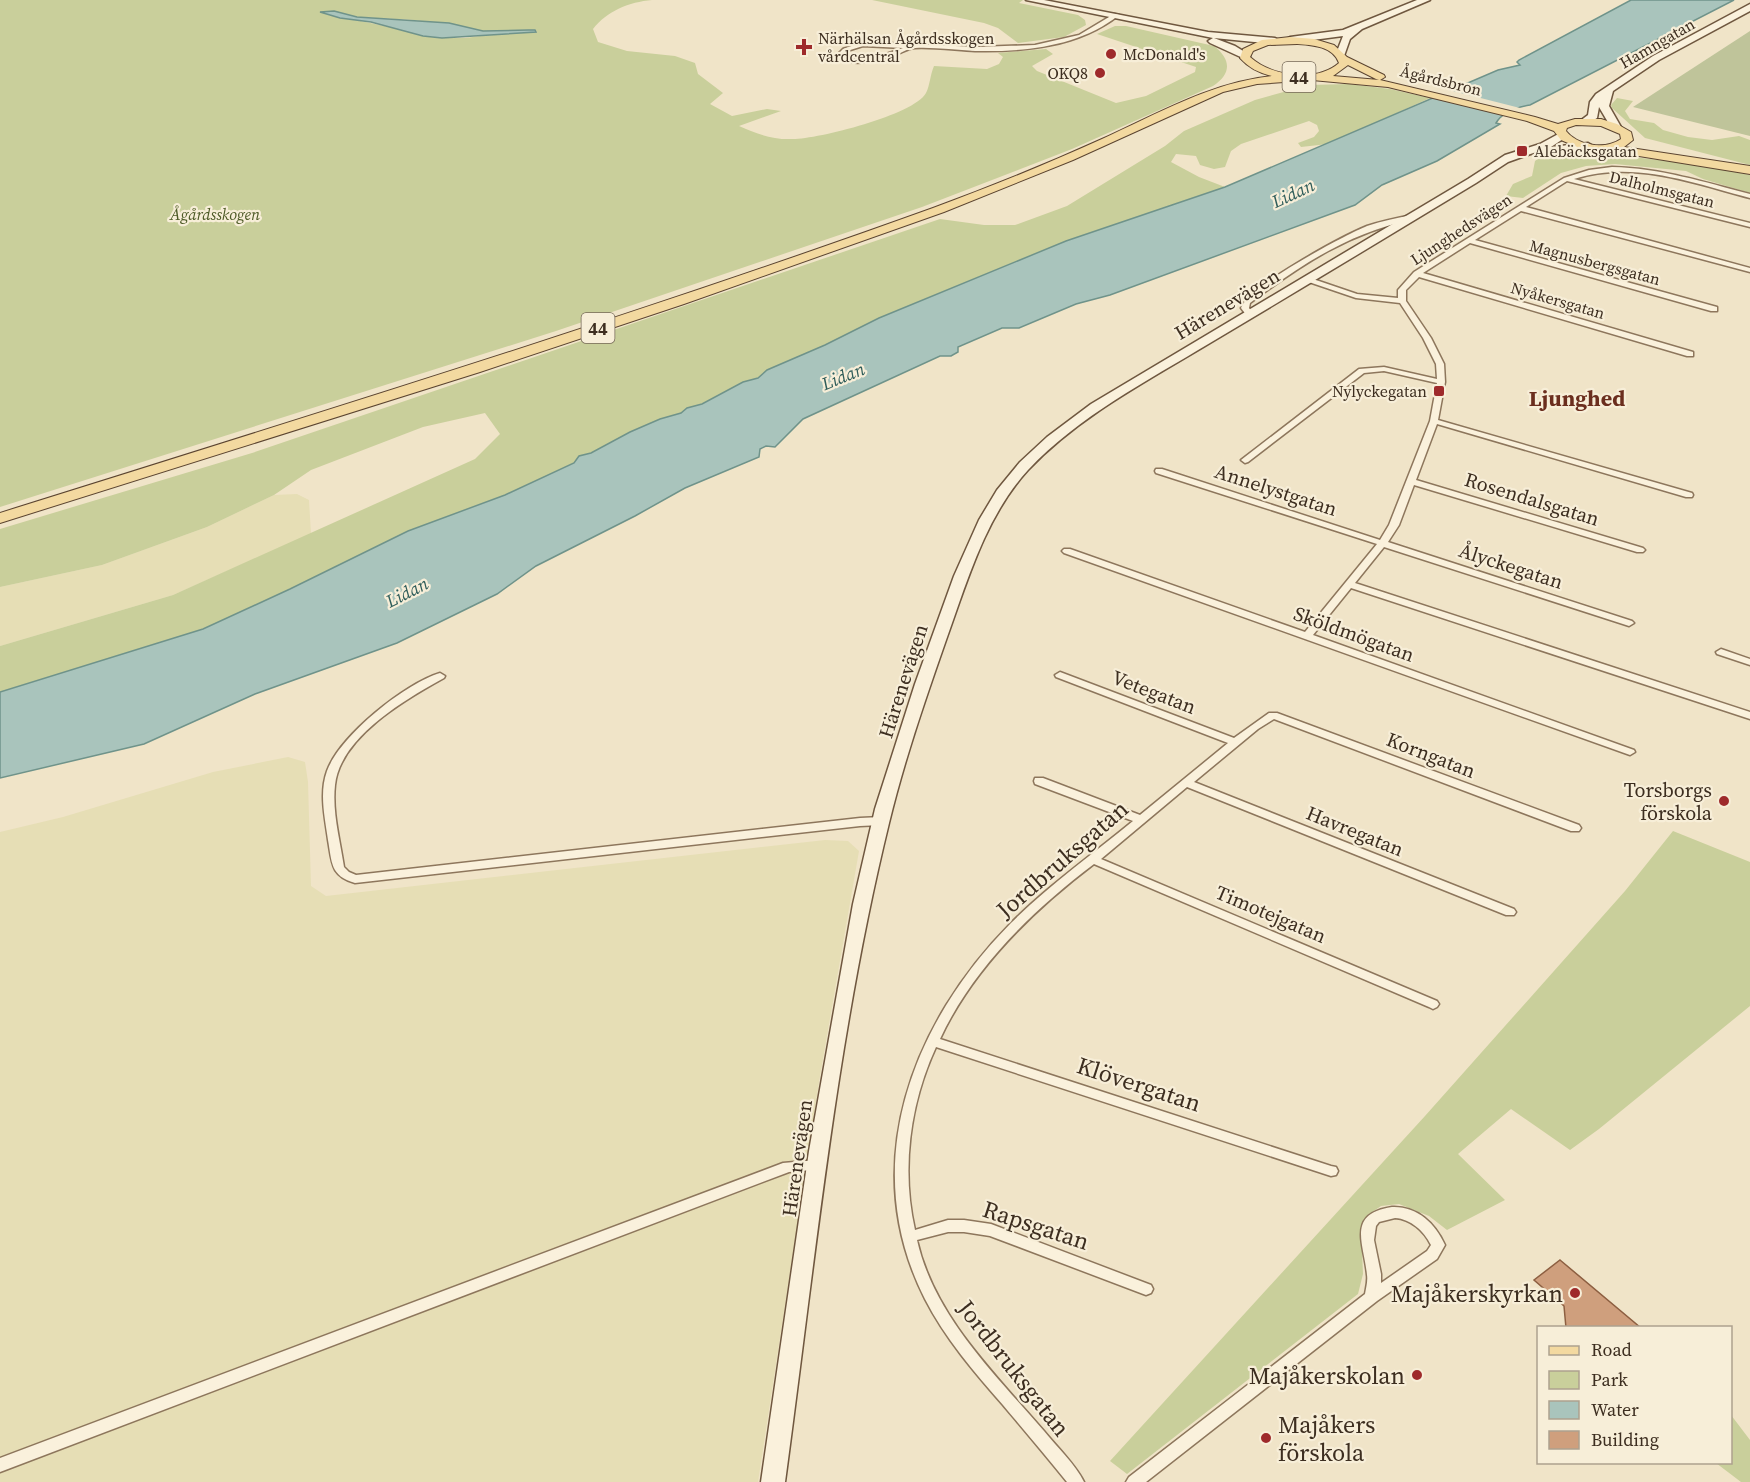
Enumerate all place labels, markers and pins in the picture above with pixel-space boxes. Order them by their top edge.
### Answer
place label: Närhälsan Ågårdsskogen vårdcentral [818,27,995,67]
marker: Närhälsan Ågårdsskogen vårdcentral [795,38,813,56]
place label: McDonald's [1123,43,1206,65]
marker: McDonald's [1104,47,1118,61]
place label: OKQ8 [1048,62,1088,84]
marker: OKQ8 [1093,66,1107,80]
place label: Alebäcksgatan [1534,140,1637,162]
marker: Alebäcksgatan [1515,144,1529,158]
place label: Nylyckegatan [1332,380,1427,402]
marker: Nylyckegatan [1432,384,1446,398]
place label: Torsborgs förskola [1624,776,1713,827]
marker: Torsborgs förskola [1717,794,1731,808]
place label: Majåkerskyrkan [1391,1277,1563,1310]
marker: Majåkerskyrkan [1568,1286,1582,1300]
place label: Majåkerskolan [1249,1359,1405,1392]
marker: Majåkerskolan [1410,1368,1424,1382]
place label: Majåkers förskola [1278,1408,1375,1469]
marker: Majåkers förskola [1259,1431,1273,1445]

